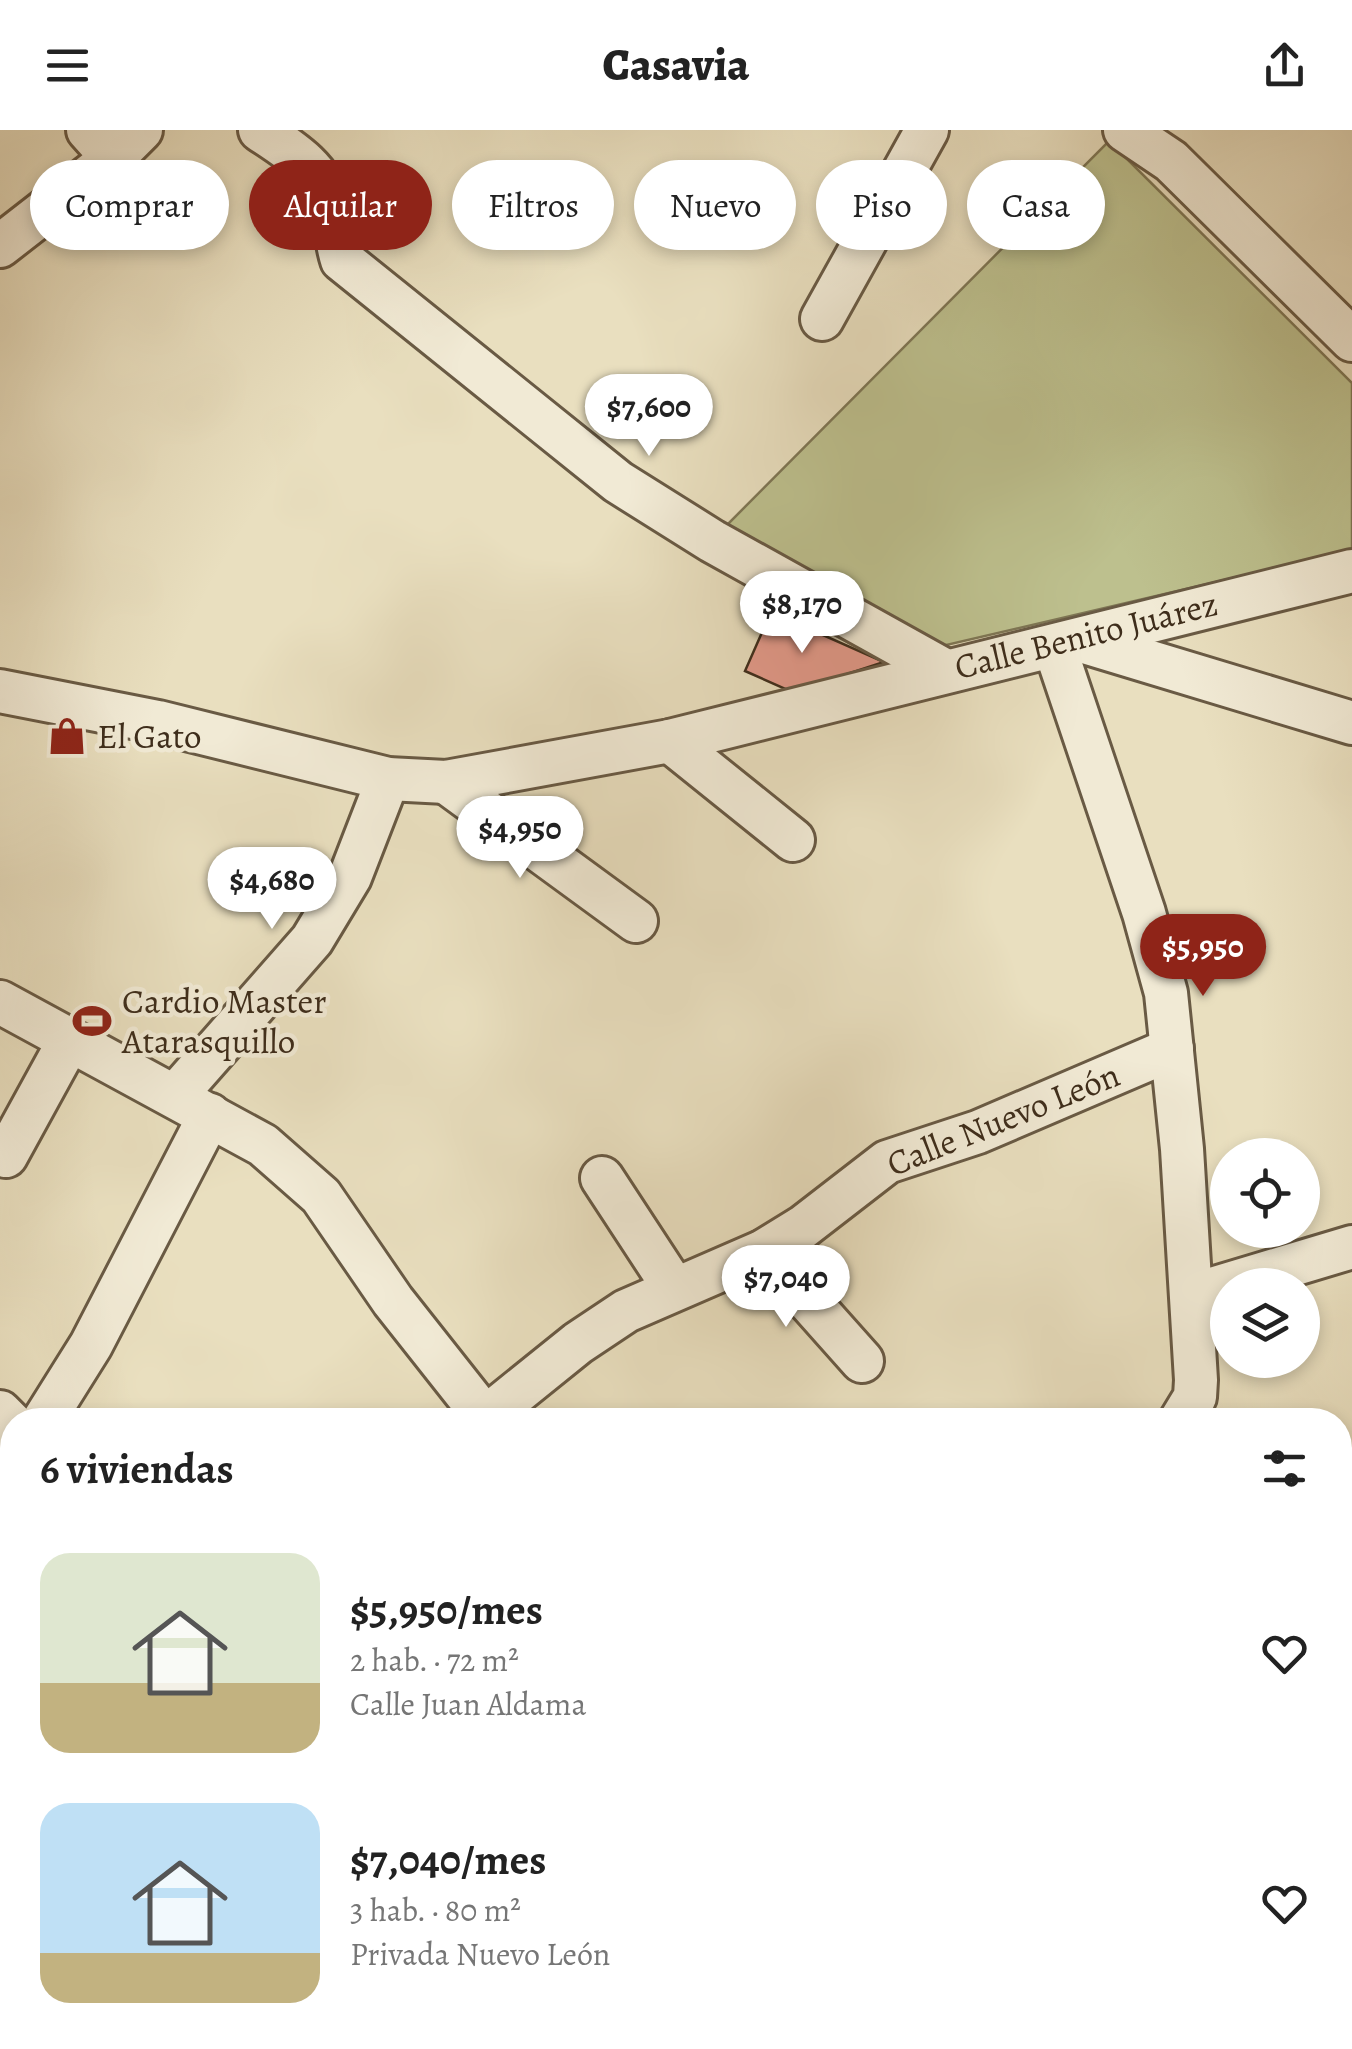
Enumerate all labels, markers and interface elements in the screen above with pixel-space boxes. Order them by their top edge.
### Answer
text: Casavia [603,34,749,96]
icon: menu [40,38,95,93]
icon: share [1257,38,1312,93]
chip: Comprar [30,160,229,250]
chip: Alquilar [249,160,432,250]
chip: Filtros [452,160,614,250]
chip: Nuevo [634,160,796,250]
chip: Piso [816,160,947,250]
chip: Casa [967,160,1105,250]
pin: $7,600 [568,374,730,459]
text: $7,600 [607,384,691,428]
pin: $8,170 [721,571,883,656]
street label: Calle Benito Juárez [949,579,1223,691]
text: $8,170 [762,581,842,625]
place label: El Gato [97,712,201,760]
shop icon: El Gato [46,715,88,757]
pin: $4,950 [439,796,601,881]
text: $4,950 [478,806,562,850]
pin: $4,680 [191,847,353,932]
text: $4,680 [230,857,314,901]
pin: $5,950 [1122,914,1284,999]
text: $5,950 [1162,924,1244,968]
place label: Cardio Master Atarasquillo [121,977,327,1065]
sports icon: Cardio Master Atarasquillo [71,1000,113,1042]
street label: Calle Nuevo León [879,1050,1127,1188]
map controls [1210,1138,1320,1378]
button: locate [1210,1138,1320,1248]
pin: $7,040 [705,1245,867,1330]
text: $7,040 [744,1255,828,1299]
button: layers [1210,1268,1320,1378]
text: 6 viviendas [40,1440,234,1497]
icon: filters [1257,1441,1312,1496]
text: $5,950/mes [350,1581,543,1638]
icon: home [120,1593,240,1713]
icon: heart [1257,1626,1312,1681]
text: 2 hab. · 72 m² [350,1638,519,1682]
text: Calle Juan Aldama [350,1682,586,1726]
text: $7,040/mes [350,1831,546,1888]
icon: home [120,1843,240,1963]
icon: heart [1257,1876,1312,1931]
text: 3 hab. · 80 m² [350,1888,521,1932]
text: Privada Nuevo León [350,1932,610,1976]

